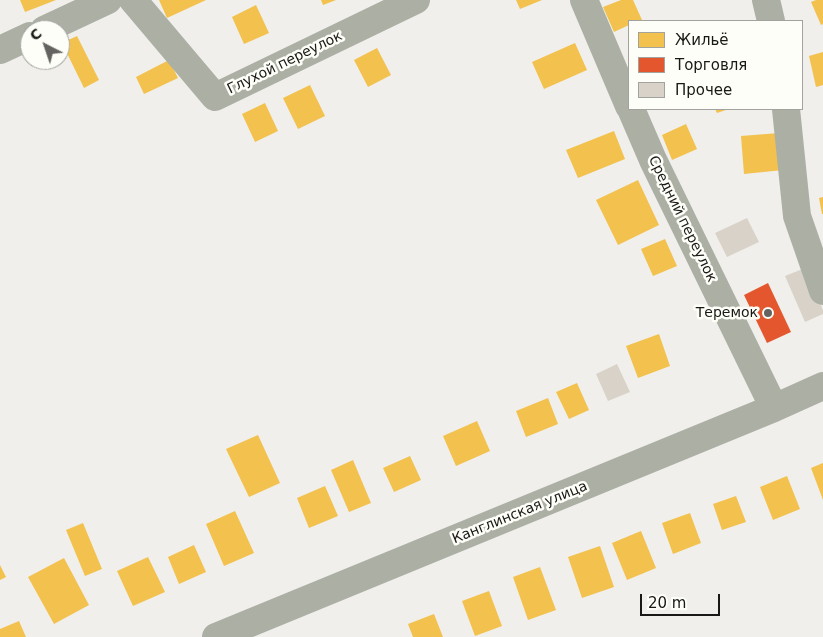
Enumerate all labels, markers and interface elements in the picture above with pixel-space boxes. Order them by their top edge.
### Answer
north arrow [20,20,70,70]
legend [628,20,803,110]
text: С [27,25,45,44]
street label: Глухой переулок [225,28,345,98]
text: Жильё [675,31,729,49]
text: Торговля [675,56,747,74]
text: Прочее [675,81,732,99]
street label: Средний переулок [644,153,720,285]
place label: Теремок [696,305,758,321]
marker: Теремок [762,307,774,319]
street label: Канглинская улица [450,478,590,548]
scale bar [643,584,723,616]
text: 20 m [648,594,686,612]

